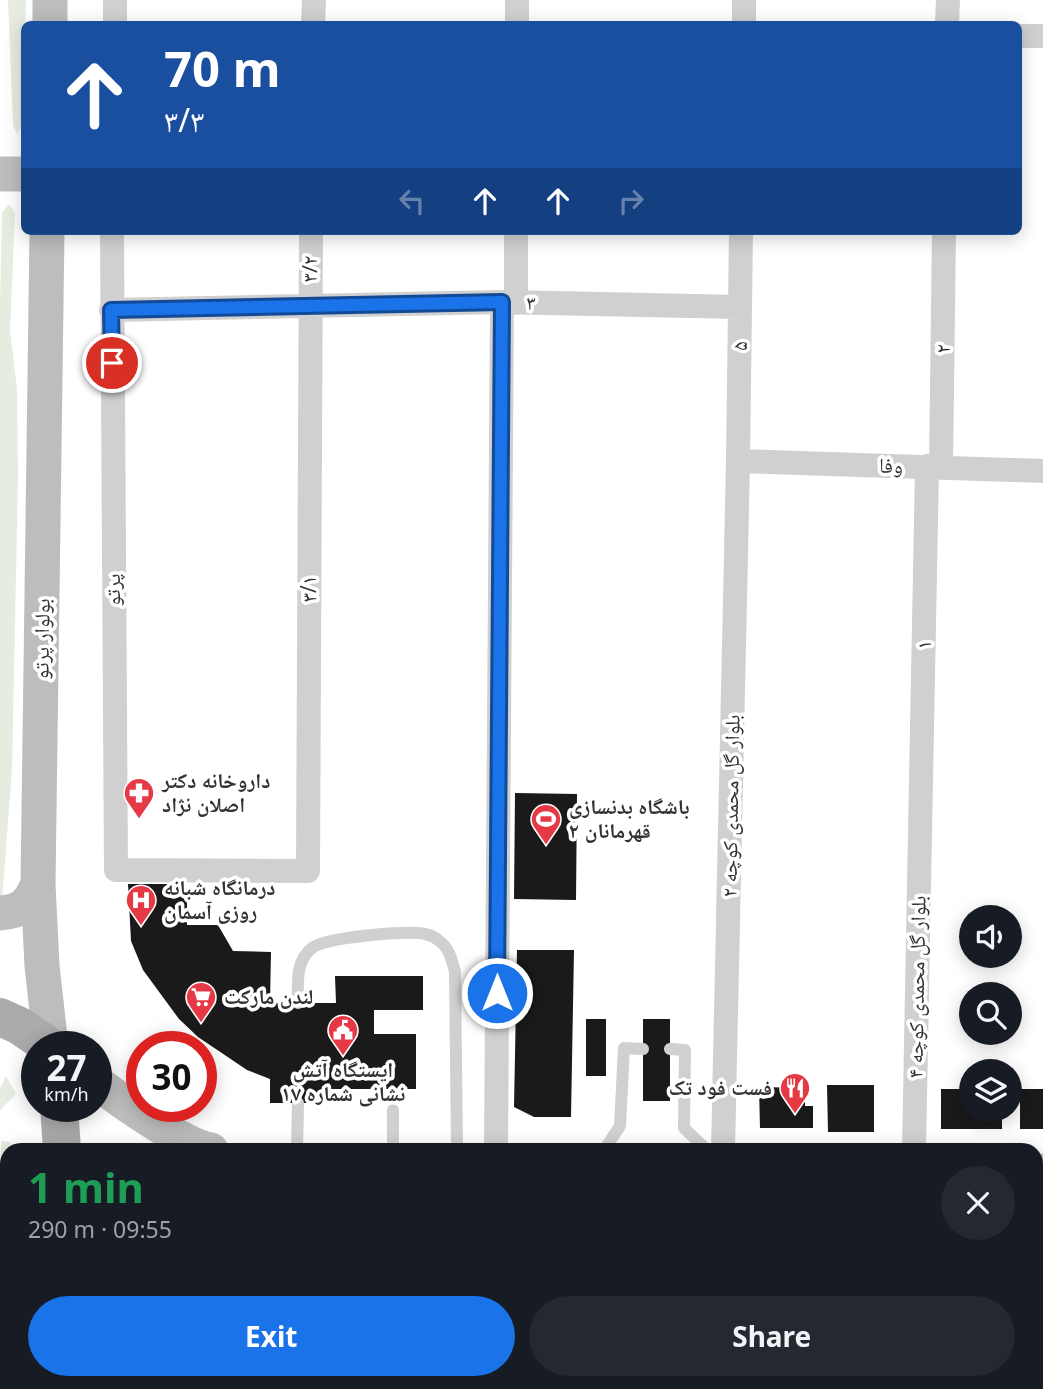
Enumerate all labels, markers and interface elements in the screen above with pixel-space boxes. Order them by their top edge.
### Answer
text: 70 m [164,35,281,101]
icon: ahead [49,49,140,140]
text: ۳/۳ [164,98,205,141]
icon: left [393,182,431,220]
icon: ahead [466,182,504,220]
icon: ahead [539,182,577,220]
icon: right [612,182,650,220]
street label: ۳/۲ [295,255,323,283]
street label: ۳ [526,288,536,316]
pin [82,333,142,393]
street label: ۵ [725,341,753,351]
icon: arrive [93,344,131,382]
street label: ۲ [928,344,956,354]
street label: وفا [879,451,904,479]
street label: پرتو [98,574,126,606]
street label: ۳/۱ [294,576,322,602]
street label: بولوار پرتو [26,598,56,680]
street label: ۱ [909,640,937,650]
street label: بلوار گل محمدی کوچه ۲ [714,714,746,898]
place label: داروخانه دکتر اصلان نژاد [161,766,270,818]
pharmacy icon: داروخانه دکتر اصلان نژاد [122,776,156,820]
place label: باشگاه بدنسازی قهرمانان ۲ [569,792,689,844]
sports icon: باشگاه بدنسازی قهرمانان ۲ [529,802,563,846]
place label: درمانگاه شبانه روزی آسمان [164,873,276,925]
hospital icon: درمانگاه شبانه روزی آسمان [124,883,158,927]
street label: بلوار گل محمدی کوچه ۴ [900,895,932,1079]
map controls [959,905,1022,1122]
button: sound [959,905,1022,968]
position arrow [460,956,534,1030]
supermarket icon: لندن مارکت [184,980,218,1024]
place label: لندن مارکت [224,982,313,1010]
button: search [959,982,1022,1045]
public building icon: ایستگاه آتش نشانی شماره ۱۷ [326,1013,360,1057]
speed limit sign: 30 [126,1031,217,1122]
text: 27 [46,1044,87,1091]
place label: ایستگاه آتش نشانی شماره ۱۷ [281,1055,405,1107]
button: layers [959,1059,1022,1122]
restaurant icon: فست فود تک [778,1071,812,1115]
place label: فست فود تک [669,1073,772,1101]
text: km/h [44,1082,89,1106]
text: 1 min [28,1158,144,1215]
button: close [941,1166,1015,1240]
text: 290 m · 09:55 [28,1213,172,1245]
button: Exit [28,1296,515,1376]
button: Share [529,1296,1015,1376]

